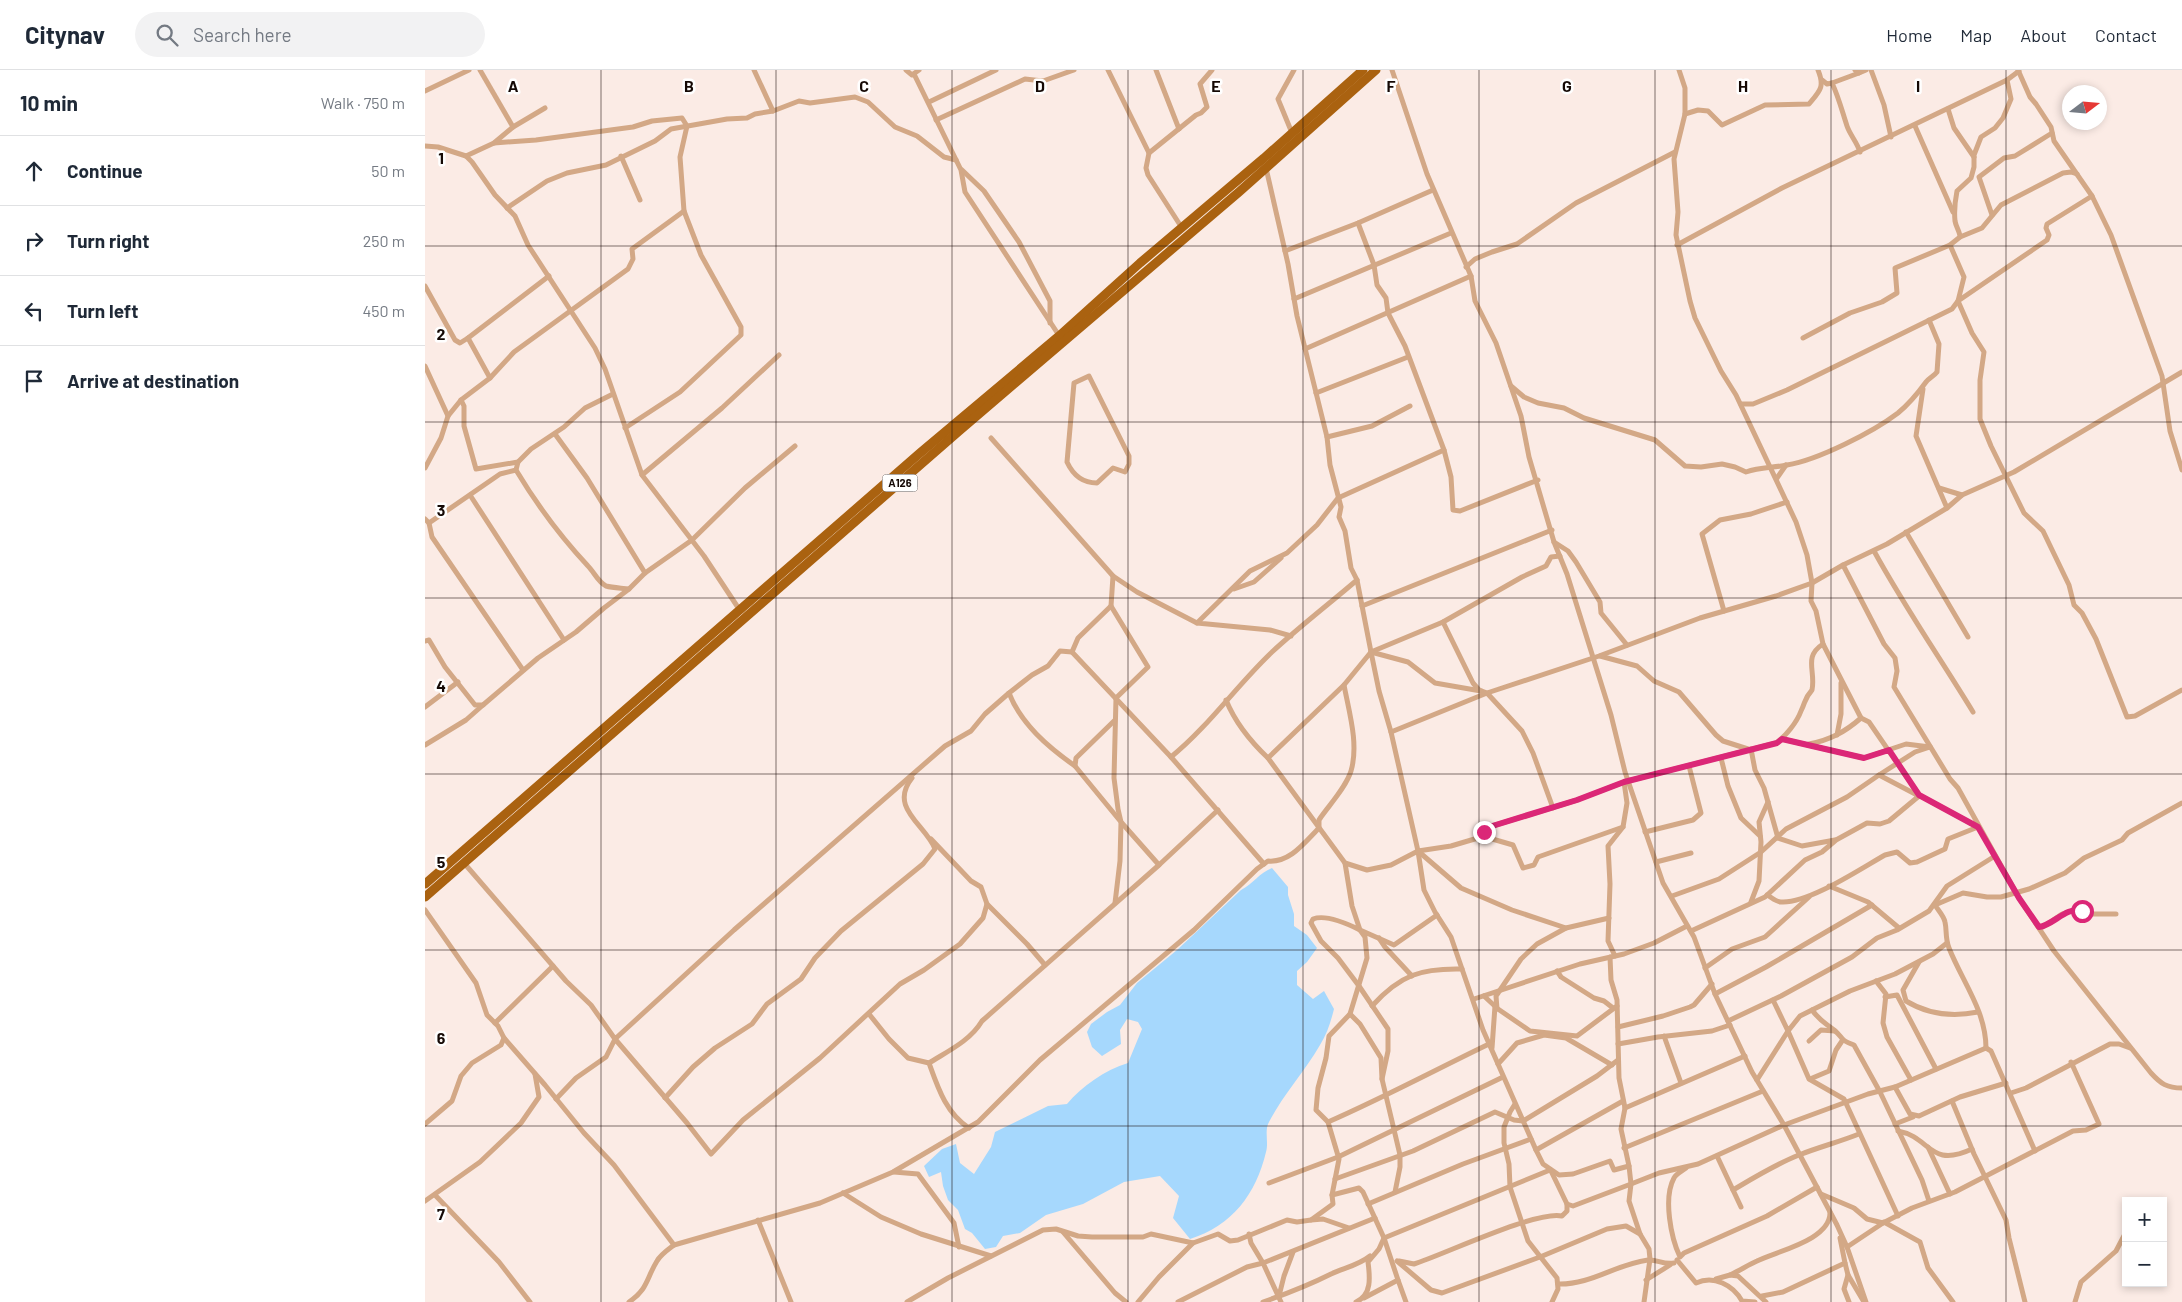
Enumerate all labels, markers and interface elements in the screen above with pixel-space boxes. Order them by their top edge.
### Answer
search box [135,12,485,57]
text: Citynav [25,20,105,49]
icon: search [153,21,181,49]
text: Search here [193,23,292,46]
text: Home [1886,24,1932,46]
text: Map [1960,24,1992,46]
text: About [2020,24,2067,46]
text: Contact [2095,24,2157,46]
text: A [508,76,519,95]
text: B [684,76,694,95]
text: C [859,76,869,95]
text: D [1035,76,1045,95]
text: E [1211,76,1221,95]
text: F [1387,76,1396,95]
text: G [1562,76,1572,95]
text: H [1738,76,1748,95]
text: I [1916,76,1920,95]
north arrow [2062,85,2107,130]
text: 10 min [20,90,78,115]
text: Walk · 750 m [321,93,405,112]
text: 1 [438,148,444,167]
icon: ahead [20,157,48,185]
text: Continue [67,159,143,182]
text: 50 m [371,161,405,180]
icon: right [20,227,48,255]
text: Turn right [67,229,149,252]
text: 250 m [363,231,405,250]
icon: left [20,297,48,325]
text: Turn left [67,299,138,322]
text: 450 m [362,301,405,320]
text: 2 [437,324,446,343]
icon: arrive [20,367,48,395]
text: Arrive at destination [67,369,239,392]
road number: A126 [883,474,917,492]
text: 3 [437,500,445,519]
text: 4 [436,676,446,695]
route end [1473,821,1496,844]
text: 5 [437,852,446,871]
route start [2071,900,2094,923]
text: 6 [437,1028,446,1047]
map controls [2122,1197,2167,1287]
button: + [2122,1197,2167,1242]
text: 7 [437,1204,445,1223]
button: − [2122,1242,2167,1287]

